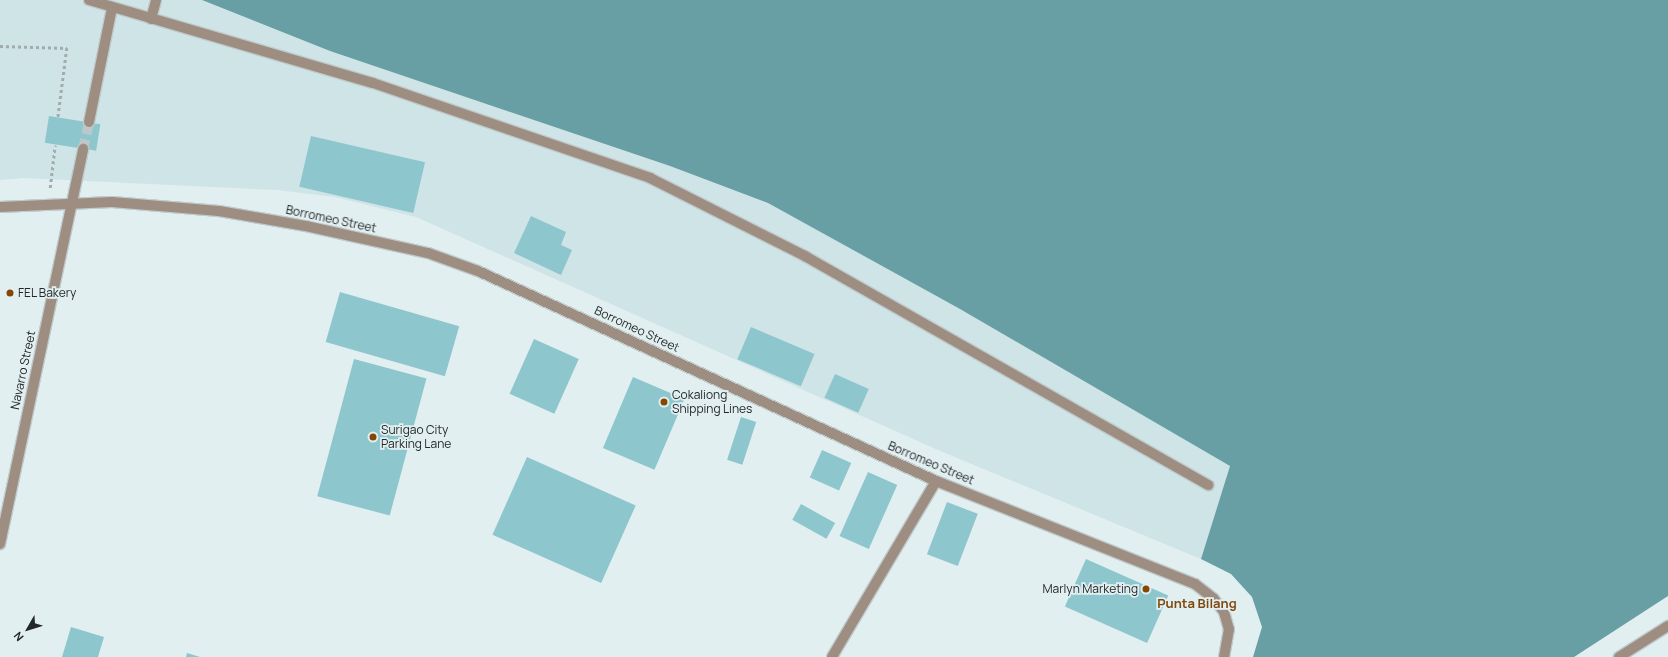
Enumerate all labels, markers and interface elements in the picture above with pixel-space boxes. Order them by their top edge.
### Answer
street label: Borromeo Street [285,202,377,236]
place label: FEL Bakery [18,286,77,300]
marker: FEL Bakery [5,288,15,298]
street label: Borromeo Street [592,303,682,355]
street label: Navarro Street [8,329,38,411]
place label: Cokaliong Shipping Lines [672,388,752,416]
marker: Cokaliong Shipping Lines [659,397,669,407]
place label: Surigao City Parking Lane [381,423,451,451]
marker: Surigao City Parking Lane [368,432,378,442]
street label: Borromeo Street [886,438,976,488]
place label: Marlyn Marketing [1042,582,1138,596]
marker: Marlyn Marketing [1141,584,1151,594]
district label: Punta Bilang [1157,595,1237,611]
north arrow [8,609,48,649]
text: N [10,629,27,645]

